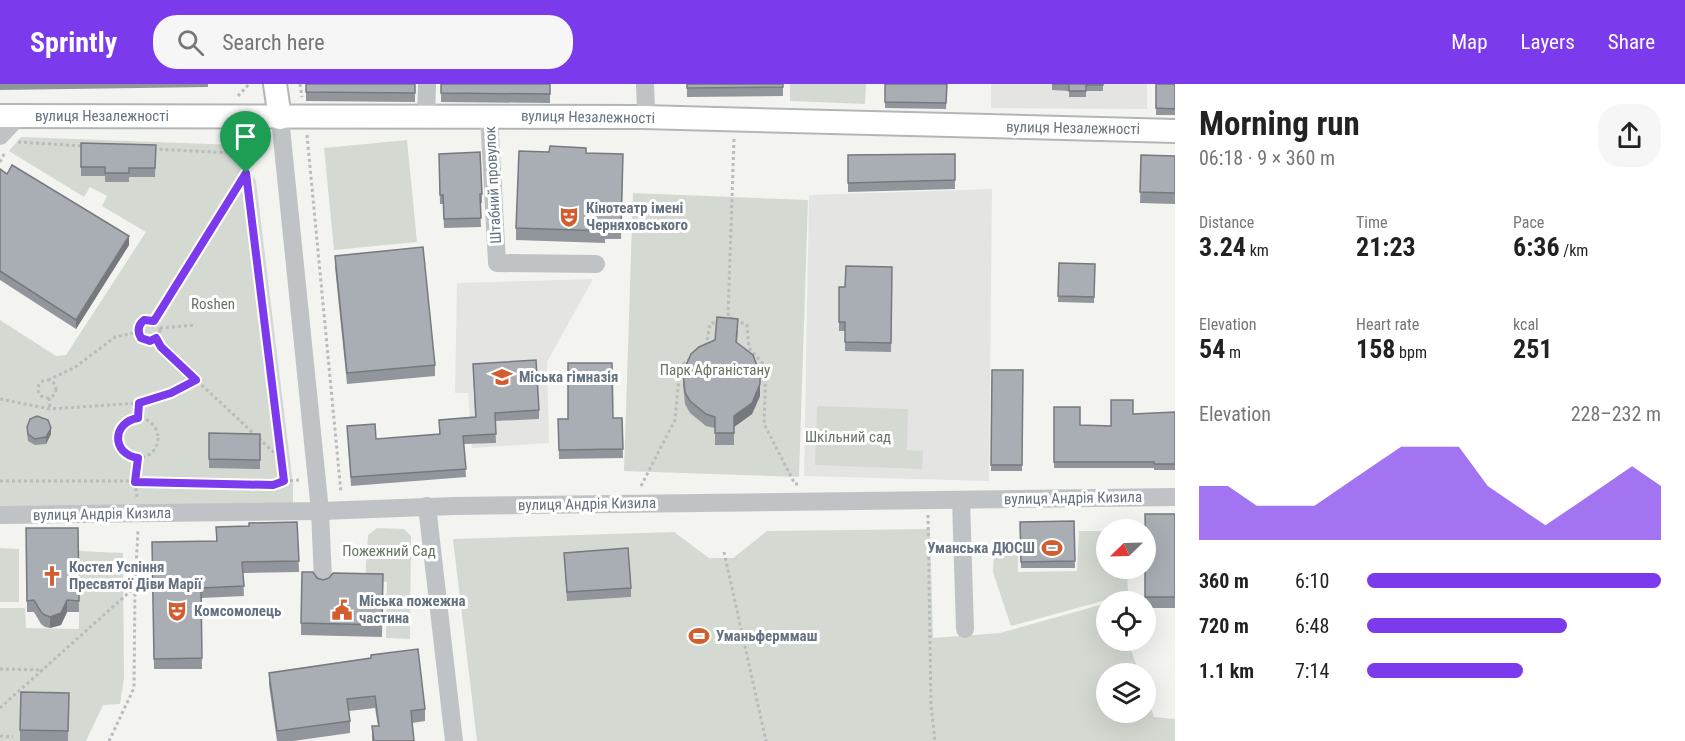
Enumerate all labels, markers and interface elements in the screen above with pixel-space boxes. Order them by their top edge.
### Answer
search box [153,15,573,69]
text: Sprintly [30,26,117,59]
icon: search [174,26,207,59]
text: Search here [222,30,325,55]
text: Map [1451,30,1488,54]
text: Layers [1521,30,1575,54]
text: Share [1608,30,1655,54]
text: Morning run [1199,104,1360,143]
button: share [1598,104,1661,167]
street label: вулиця Незалежності [35,107,169,125]
street label: вулиця Незалежності [521,107,655,127]
pin [220,111,271,173]
street label: вулиця Незалежності [1006,118,1140,138]
icon: arrive [229,120,262,153]
street label: Штабний провулок [481,126,505,244]
text: 06:18 · 9 × 360 m [1199,146,1335,170]
place label: Кінотеатр імені Черняховського [586,199,688,234]
theatre icon: Кінотеатр імені Черняховського [557,205,581,229]
text: Distance [1199,213,1254,232]
text: Time [1356,213,1388,232]
text: Pace [1513,213,1544,232]
text: 3.24 [1199,232,1246,262]
text: 21:23 [1356,232,1416,262]
text: 6:36 [1513,232,1560,262]
text: km [1246,241,1269,260]
text: /km [1560,241,1588,260]
park label: Roshen [191,295,235,313]
text: Elevation [1199,315,1257,334]
text: Heart rate [1356,315,1419,334]
text: kcal [1513,315,1539,334]
text: 54 [1199,334,1225,364]
text: 158 [1356,334,1395,364]
text: 251 [1513,334,1552,364]
text: m [1225,343,1241,362]
text: bpm [1395,343,1427,362]
park label: Парк Афганістану [660,361,770,379]
school or university icon: Міська гімназія [490,365,514,389]
place label: Міська гімназія [519,368,618,386]
text: Elevation [1199,402,1271,426]
text: 228–232 m [1571,402,1661,426]
park label: Шкільний сад [805,428,891,446]
street label: вулиця Андрія Кизила [1004,488,1142,508]
street label: вулиця Андрія Кизила [518,494,656,514]
street label: вулиця Андрія Кизила [33,504,171,524]
north arrow [1096,519,1156,579]
map controls [1096,519,1156,723]
sports icon: Уманська ДЮСШ [1040,536,1064,560]
place label: Уманська ДЮСШ [927,539,1035,557]
park label: Пожежний Сад [342,542,436,560]
place label: Костел Успіння Пресвятої Діви Марії [69,558,203,593]
church icon: Костел Успіння Пресвятої Діви Марії [40,564,64,588]
text: 360 m [1199,569,1249,593]
text: 6:10 [1295,569,1329,593]
button: locate [1096,591,1156,651]
place label: Міська пожежна частина [359,592,465,627]
public building icon: Міська пожежна частина [330,598,354,622]
theatre icon: Комсомолець [165,599,189,623]
place label: Комсомолець [194,602,282,620]
text: 720 m [1199,614,1249,638]
text: 6:48 [1295,614,1329,638]
sports icon: Уманьферммаш [687,624,711,648]
place label: Уманьферммаш [716,627,818,645]
text: 1.1 km [1199,659,1254,683]
text: 7:14 [1295,659,1329,683]
button: layers [1096,663,1156,723]

